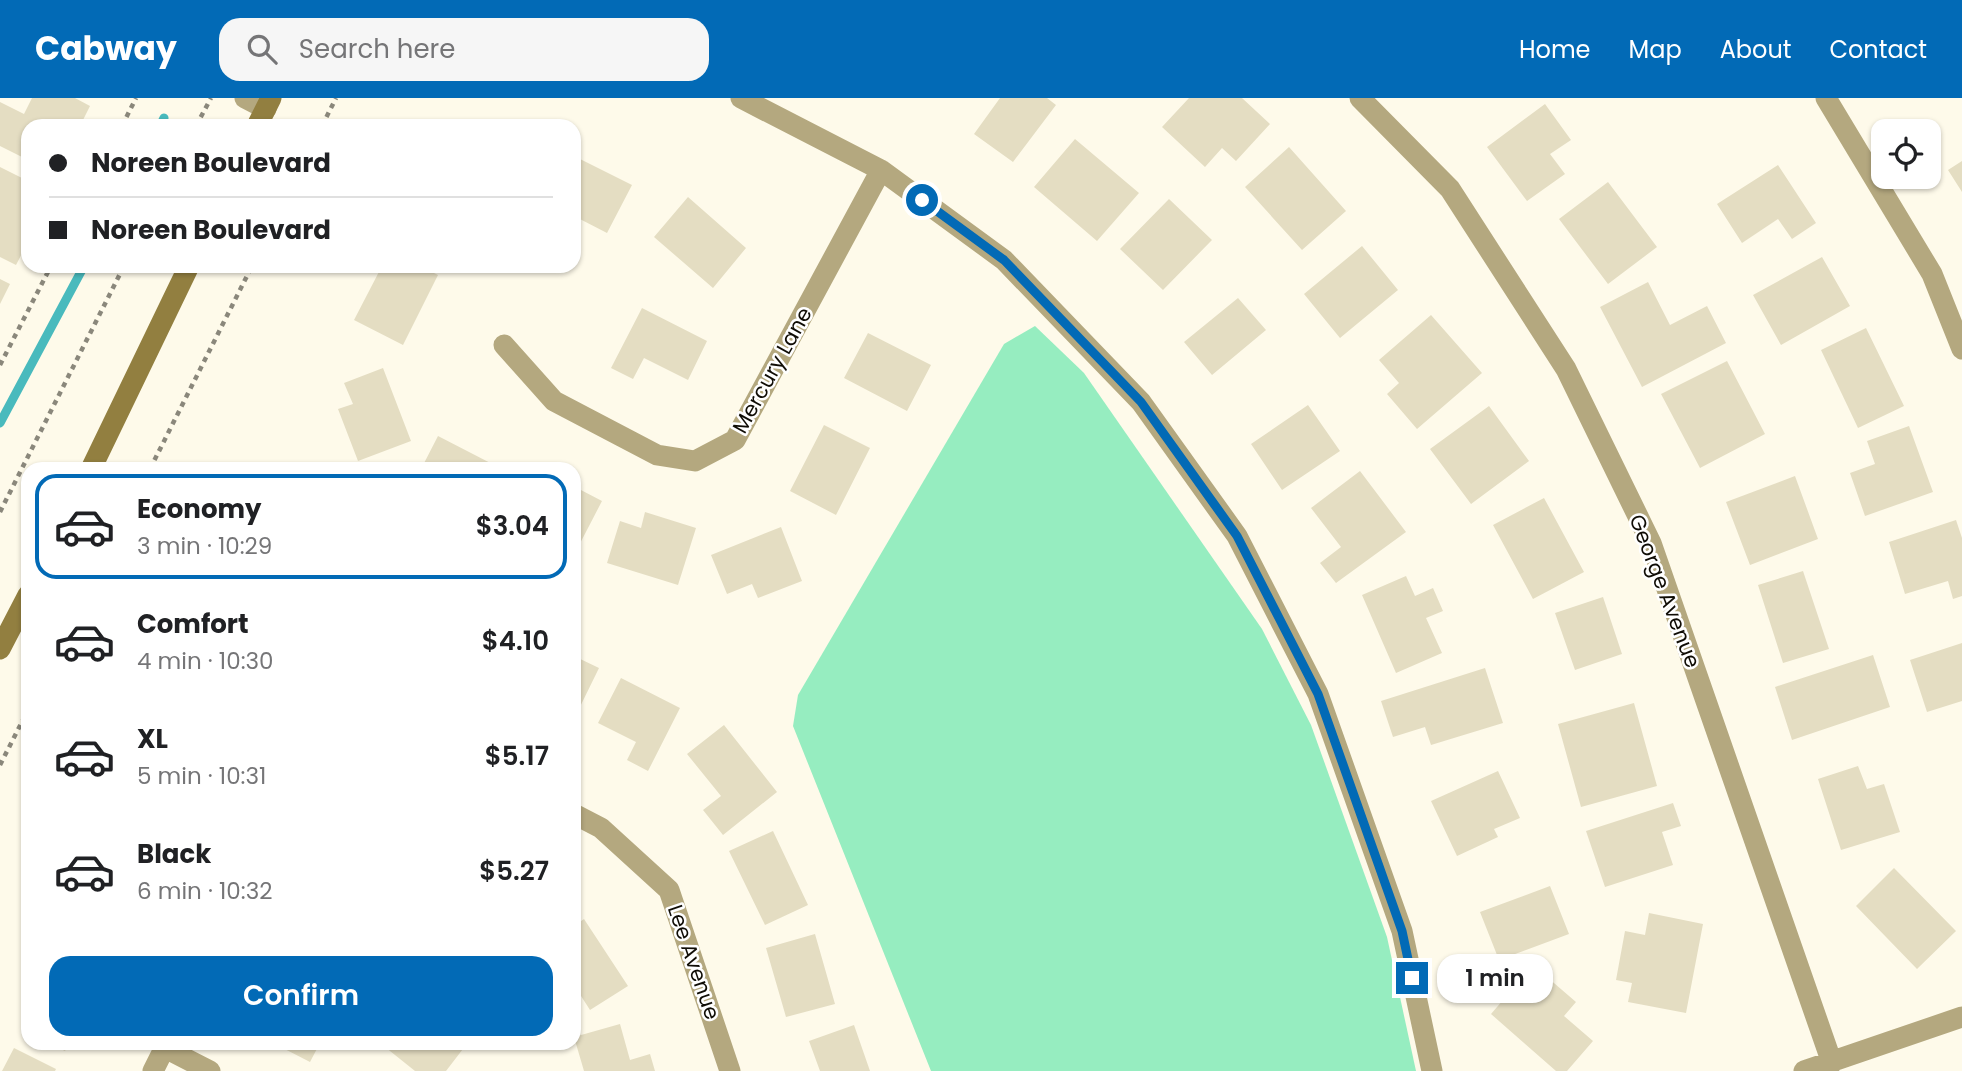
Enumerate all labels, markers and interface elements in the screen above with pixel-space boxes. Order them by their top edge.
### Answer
search box [219,18,709,81]
text: Cabway [35,25,177,72]
icon: search [243,30,281,68]
text: Search here [299,31,455,67]
text: Home [1519,33,1591,66]
text: Map [1629,33,1682,66]
text: About [1720,33,1791,66]
text: Contact [1829,33,1927,66]
map controls [1871,119,1941,189]
button: locate [1871,119,1941,189]
text: Noreen Boulevard [91,145,331,181]
route start [906,184,938,216]
text: Noreen Boulevard [91,212,331,248]
street label: Mercury Lane [725,302,819,438]
text: Economy [137,491,261,527]
icon: car [53,495,116,558]
text: $3.04 [476,508,549,544]
street label: George Avenue [1622,510,1708,672]
text: 3 min · 10:29 [137,530,272,562]
text: Comfort [137,606,249,642]
icon: car [53,610,116,673]
text: $4.10 [482,623,549,659]
text: 4 min · 10:30 [137,645,274,677]
text: XL [137,721,168,757]
icon: car [53,725,116,788]
text: $5.17 [485,738,549,774]
text: 5 min · 10:31 [137,760,266,792]
text: Black [137,836,211,872]
icon: car [53,840,116,903]
text: $5.27 [479,853,549,889]
text: 6 min · 10:32 [137,875,272,907]
street label: Lee Avenue [661,901,727,1023]
callout: 1 min [1436,954,1552,1002]
button: Confirm [49,956,553,1036]
route end [1396,962,1428,994]
text: 1 min [1465,962,1525,994]

